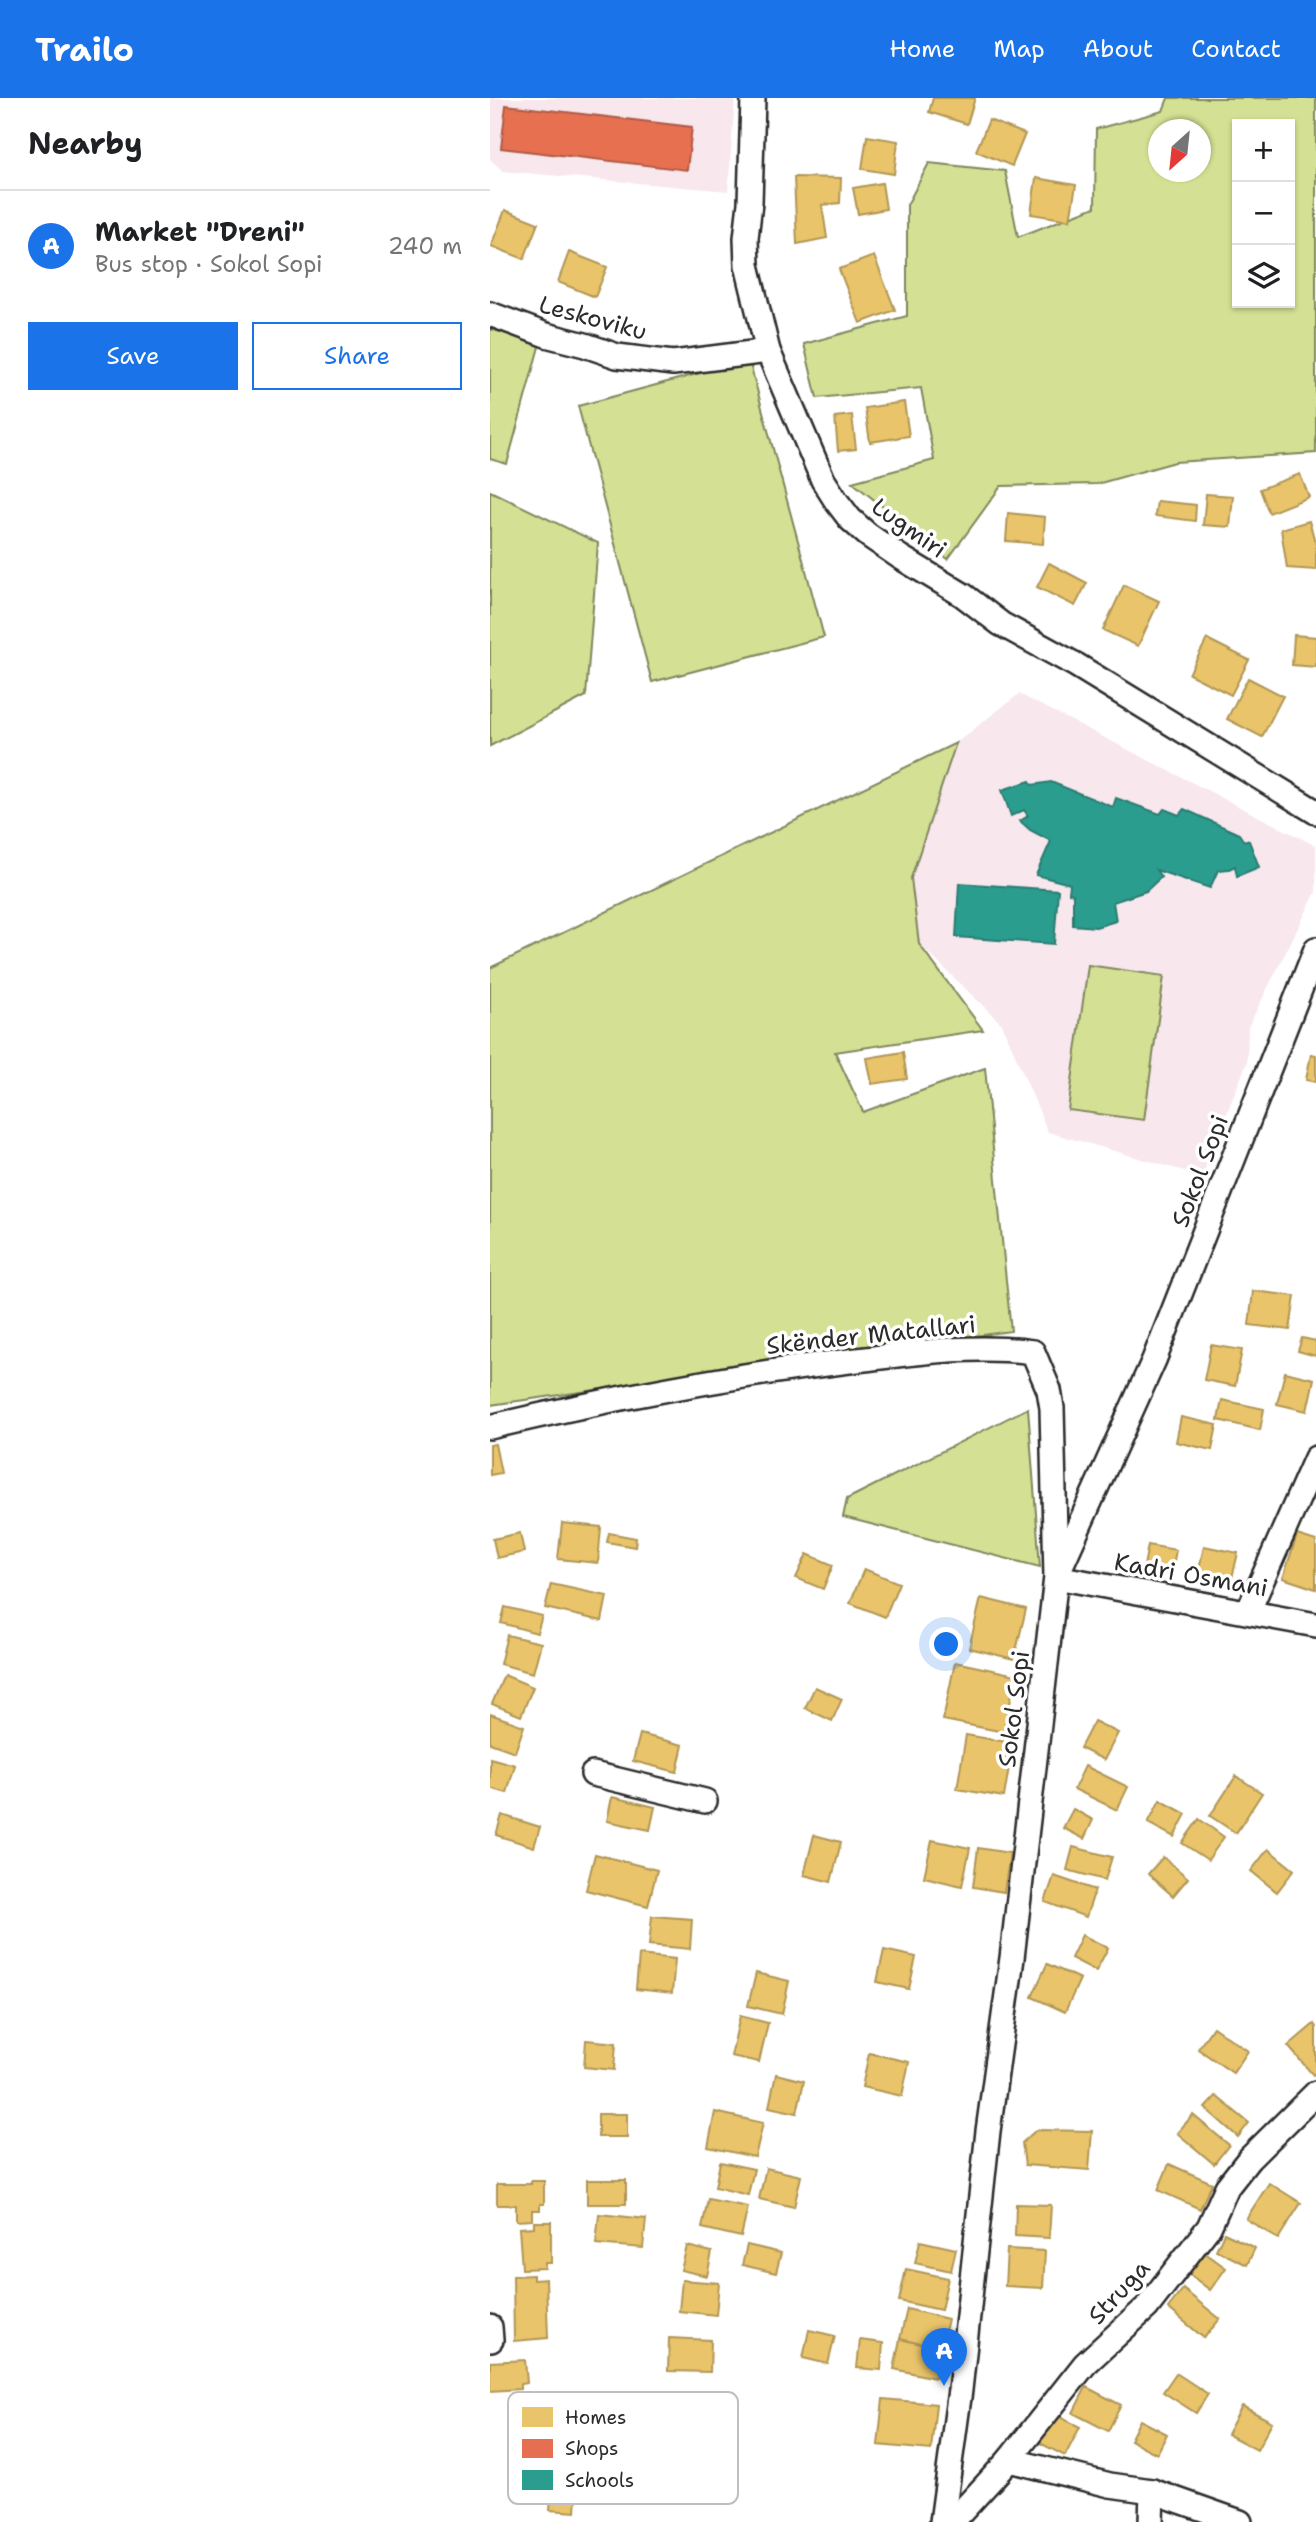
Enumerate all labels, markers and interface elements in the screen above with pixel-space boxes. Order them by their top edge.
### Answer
text: Trailo [35,27,134,72]
text: Home [889,33,955,65]
text: Map [993,33,1045,65]
text: About [1083,33,1153,65]
text: Contact [1191,33,1281,65]
north arrow [1148,119,1211,182]
map controls [1232,119,1295,308]
button: + [1232,119,1295,182]
text: Nearby [28,123,143,164]
button: − [1232,182,1295,245]
text: Market "Dreni" [95,214,305,249]
text: A [42,231,60,261]
text: 240 m [388,231,462,261]
button: layers [1232,245,1295,308]
text: Bus stop · Sokol Sopi [95,249,323,279]
street label: Leskoviku [536,288,650,348]
button: Save [28,322,238,390]
button: Share [252,322,462,390]
street label: Lugmiri [865,491,953,565]
street label: Sokol Sopi [1164,1110,1236,1232]
street label: Skënder Matallari [765,1308,977,1362]
street label: Kadri Osmani [1112,1546,1270,1604]
your location [929,1627,963,1661]
street label: Sokol Sopi [991,1649,1037,1769]
street label: Struga [1081,2253,1157,2331]
pin: A [921,2328,967,2386]
legend [508,2392,738,2504]
text: Homes [565,2405,626,2430]
text: Shops [565,2436,619,2461]
text: Schools [565,2468,634,2493]

